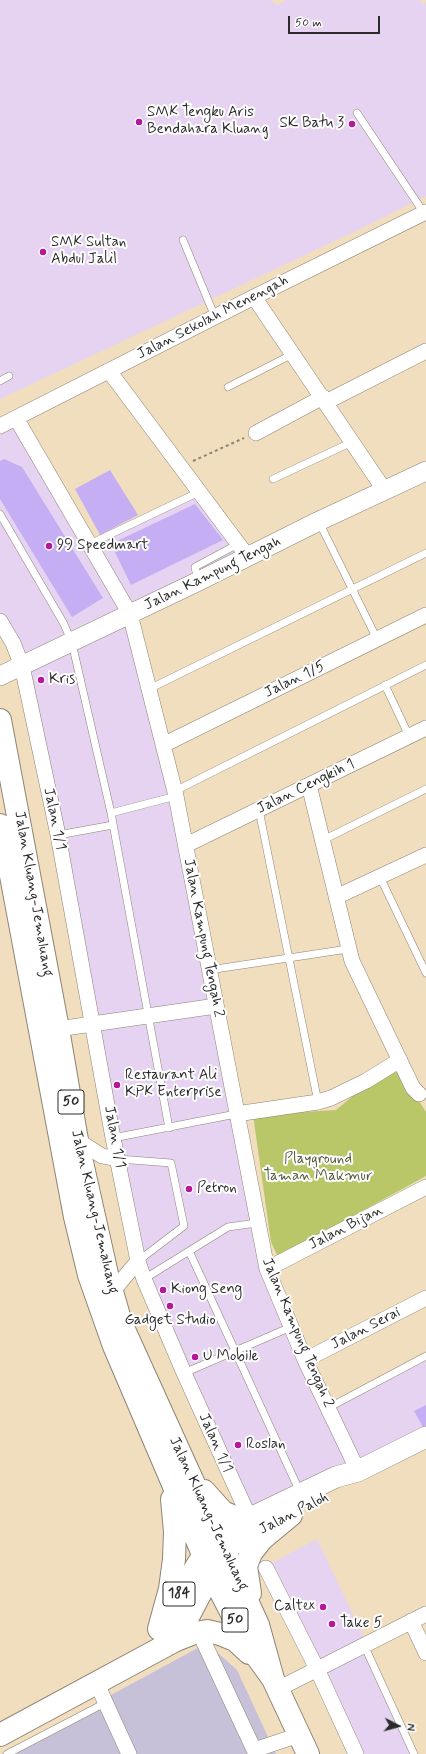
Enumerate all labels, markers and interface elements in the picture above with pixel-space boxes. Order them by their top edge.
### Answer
scale bar [290,8,382,34]
text: 50 m [295,15,322,31]
place label: SMK Tengku Aris Bendahara Kluang [147,104,268,139]
place label: SK Batu 3 [280,115,344,133]
marker: SMK Tengku Aris Bendahara Kluang [134,117,144,127]
marker: SK Batu 3 [347,119,357,129]
place label: SMK Sultan Abdul Jalil [51,234,126,269]
marker: SMK Sultan Abdul Jalil [38,247,48,257]
street label: Jalan Sekolah Menengah [134,272,292,364]
street label: Jalan Kampung Tengah [142,533,284,615]
place label: 99 Speedmart [57,537,148,555]
marker: 99 Speedmart [44,541,54,551]
street label: Jalan 1/5 [262,658,328,702]
place label: Kris [49,671,75,689]
marker: Kris [36,675,46,685]
street label: Jalan Cengkih 1 [254,756,358,818]
street label: Jalan 1/1 [39,786,69,852]
street label: Jalan Kluang-Jemaluang [10,810,56,978]
street label: Jalan Kampung Tengah 2 [179,857,227,1019]
place label: Restaurant Ali KPK Enterprise [125,1067,222,1102]
marker: Restaurant Ali KPK Enterprise [112,1080,122,1090]
road number: 50 [58,1090,84,1114]
street label: Jalan 1/1 [99,1104,129,1170]
street label: Jalan Kluang-Jemaluang [66,1128,122,1296]
park label: Playground Taman Makmur [263,1151,373,1186]
place label: Petron [197,1180,237,1198]
marker: Petron [184,1184,194,1194]
street label: Jalan Bijan [306,1202,386,1254]
street label: Jalan Kampung Tengah 2 [257,1255,337,1411]
place label: Kiong Seng [171,1281,242,1299]
marker: Kiong Seng [158,1285,168,1295]
marker: Gadget Studio [165,1301,175,1311]
street label: Jalan Serai [328,1304,404,1354]
place label: Gadget Studio [124,1312,216,1330]
place label: U Mobile [203,1348,258,1366]
marker: U Mobile [190,1352,200,1362]
street label: Jalan 1/1 [194,1411,236,1475]
street label: Jalan Kluang-Jemaluang [164,1434,252,1594]
place label: Roslan [246,1436,286,1454]
marker: Roslan [233,1440,243,1450]
street label: Jalan Paloh [256,1489,332,1539]
road number: 184 [163,1582,195,1606]
place label: Caltex [274,1598,315,1616]
marker: Caltex [318,1602,328,1612]
road number: 50 [222,1608,248,1632]
place label: Take 5 [340,1615,383,1633]
marker: Take 5 [327,1619,337,1629]
north arrow [378,1706,418,1746]
text: N [403,1723,417,1732]

